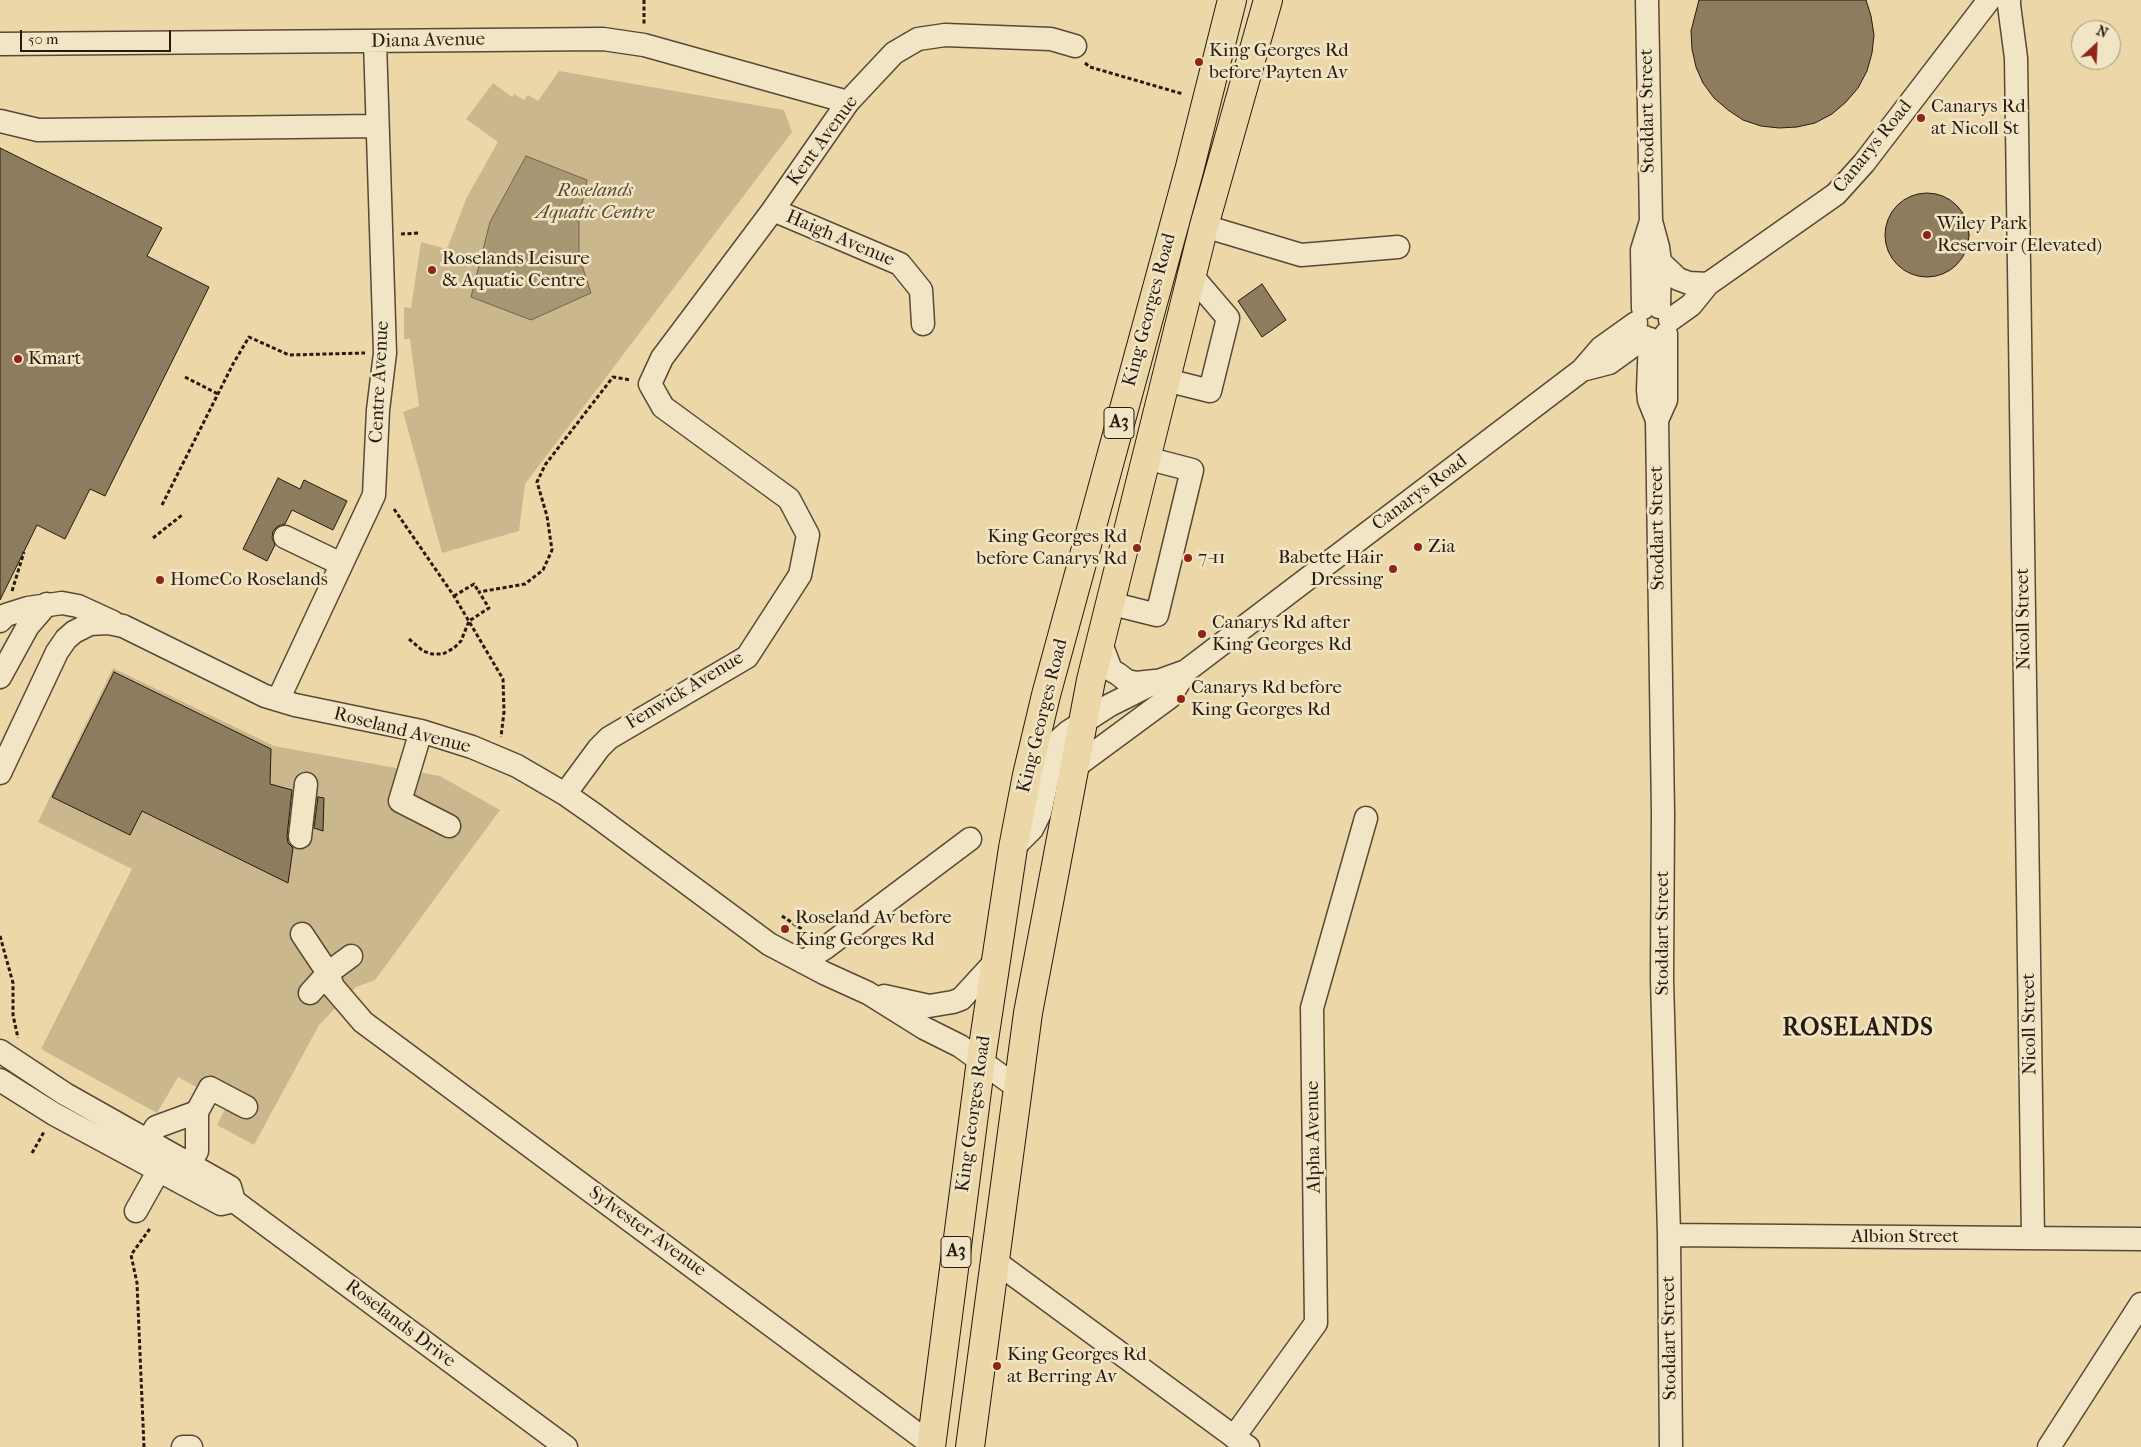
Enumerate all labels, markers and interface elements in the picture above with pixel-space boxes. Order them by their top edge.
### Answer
scale bar [22,20,174,52]
north arrow [2071,20,2121,70]
text: N [2094,22,2111,42]
street label: Diana Avenue [371,29,485,53]
text: 50 m [28,30,58,48]
place label: King Georges Rd before Payten Av [1209,40,1349,84]
street label: Stoddart Street [1636,48,1660,174]
marker: King Georges Rd before Payten Av [1193,56,1205,68]
street label: Kent Avenue [783,91,863,191]
street label: Canarys Road [1829,96,1917,198]
place label: Canarys Rd at Nicoll St [1931,96,2026,140]
marker: Canarys Rd at Nicoll St [1915,112,1927,124]
park label: Roselands Aquatic Centre [536,180,654,224]
street label: Haigh Avenue [782,206,898,272]
place label: Wiley Park Reservoir (Elevated) [1937,213,2102,257]
marker: Wiley Park Reservoir (Elevated) [1921,229,1933,241]
street label: King Georges Road [1119,231,1181,389]
place label: Roselands Leisure & Aquatic Centre [442,248,590,292]
marker: Roselands Leisure & Aquatic Centre [426,264,438,276]
street label: Centre Avenue [365,320,395,444]
place label: Kmart [28,348,81,370]
marker: Kmart [12,353,24,365]
road number: A3 [1104,408,1134,438]
street label: Canarys Road [1368,450,1472,536]
street label: Stoddart Street [1646,465,1670,591]
place label: King Georges Rd before Canarys Rd [976,526,1127,570]
place label: Zia [1428,536,1455,558]
marker: Zia [1412,541,1424,553]
marker: King Georges Rd before Canarys Rd [1131,542,1143,554]
place label: 7-11 [1198,547,1226,569]
place label: Babette Hair Dressing [1278,547,1383,591]
marker: 7-11 [1182,552,1194,564]
marker: Babette Hair Dressing [1387,563,1399,575]
street label: Nicoll Street [2012,568,2036,670]
place label: HomeCo Roselands [170,569,328,591]
marker: HomeCo Roselands [154,574,166,586]
place label: Canarys Rd after King Georges Rd [1212,612,1352,656]
marker: Canarys Rd after King Georges Rd [1196,628,1208,640]
street label: King Georges Road [1013,637,1073,795]
street label: Fenwick Avenue [622,647,748,735]
place label: Canarys Rd before King Georges Rd [1191,677,1342,721]
marker: Canarys Rd before King Georges Rd [1175,693,1187,705]
street label: Roseland Avenue [331,703,473,759]
street label: Stoddart Street [1652,871,1674,995]
place label: Roseland Av before King Georges Rd [795,907,952,951]
marker: Roseland Av before King Georges Rd [779,923,791,935]
street label: Nicoll Street [2018,973,2042,1075]
district label: ROSELANDS [1781,1015,1935,1043]
street label: King Georges Road [952,1034,996,1194]
street label: Alpha Avenue [1302,1081,1326,1193]
street label: Sylvester Avenue [584,1182,710,1282]
street label: Albion Street [1851,1226,1959,1248]
road number: A3 [941,1236,971,1268]
street label: Roselands Drive [340,1275,460,1373]
street label: Stoddart Street [1658,1275,1682,1401]
place label: King Georges Rd at Berring Av [1007,1344,1147,1388]
marker: King Georges Rd at Berring Av [991,1360,1003,1372]

